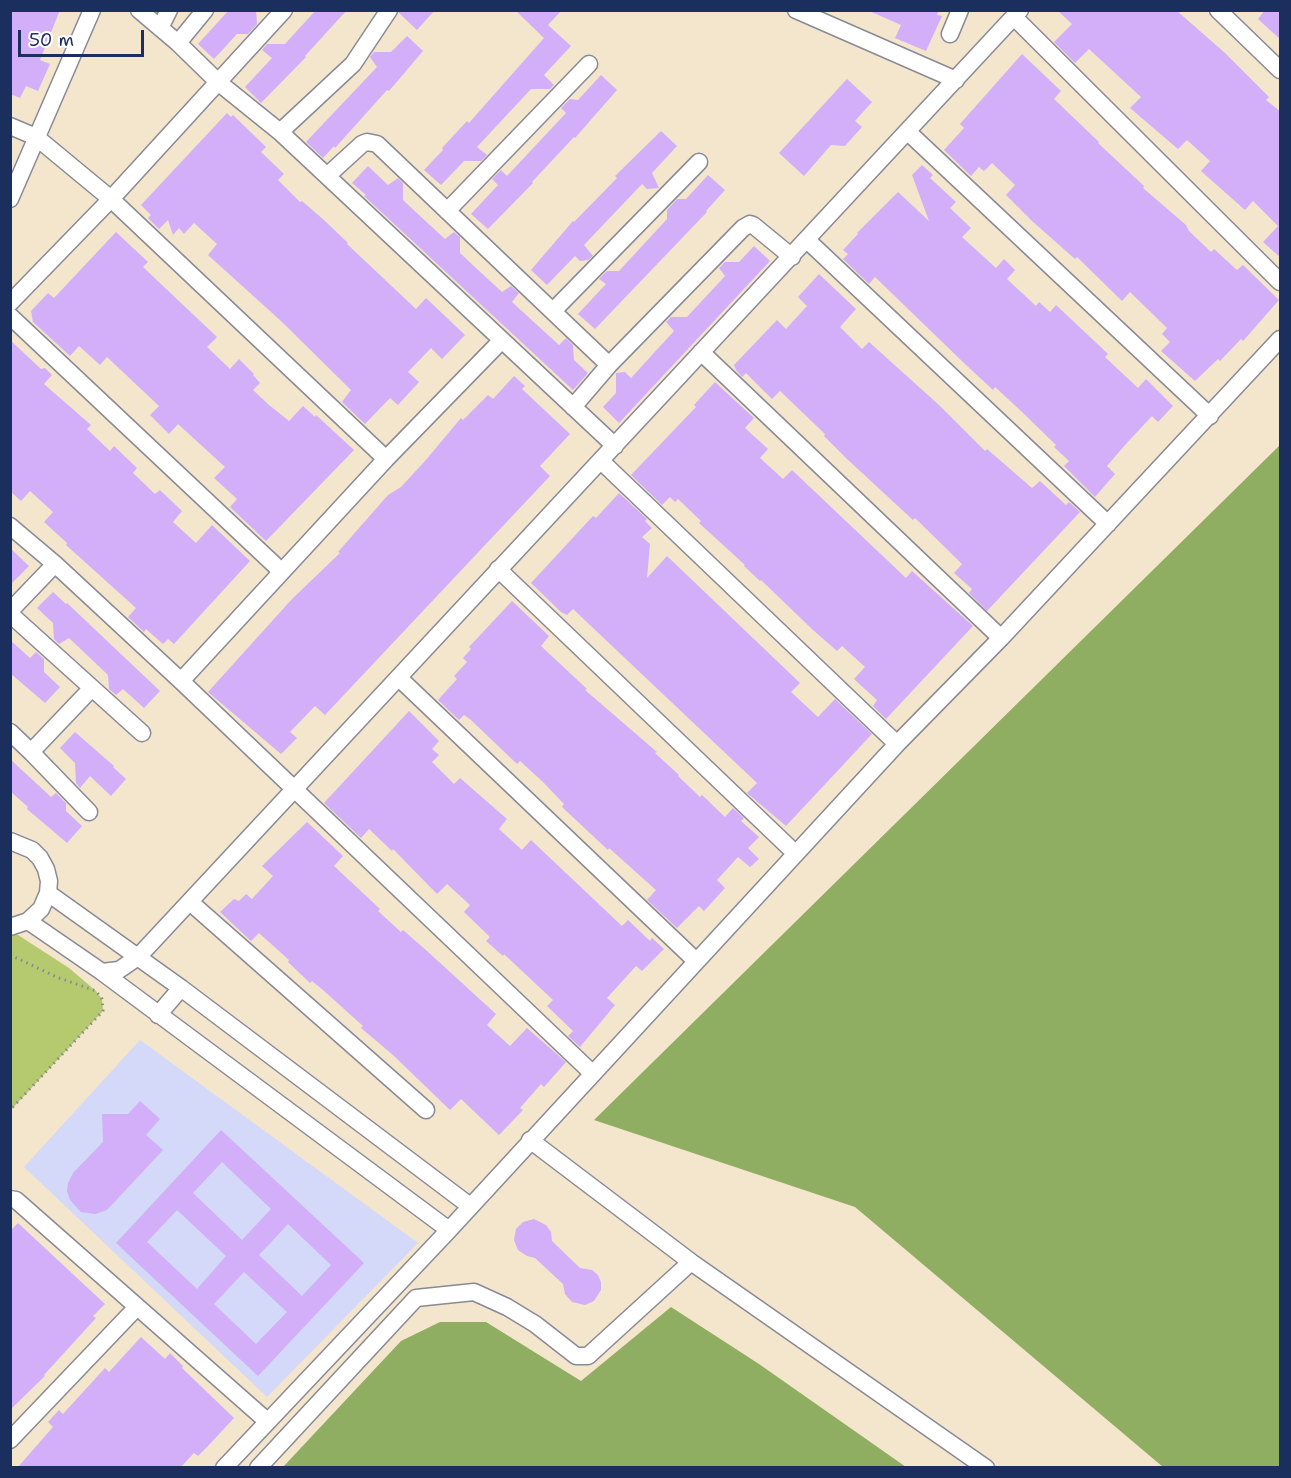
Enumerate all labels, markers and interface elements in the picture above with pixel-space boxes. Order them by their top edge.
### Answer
scale bar [21,18,147,56]
text: 50 m [29,28,74,52]

